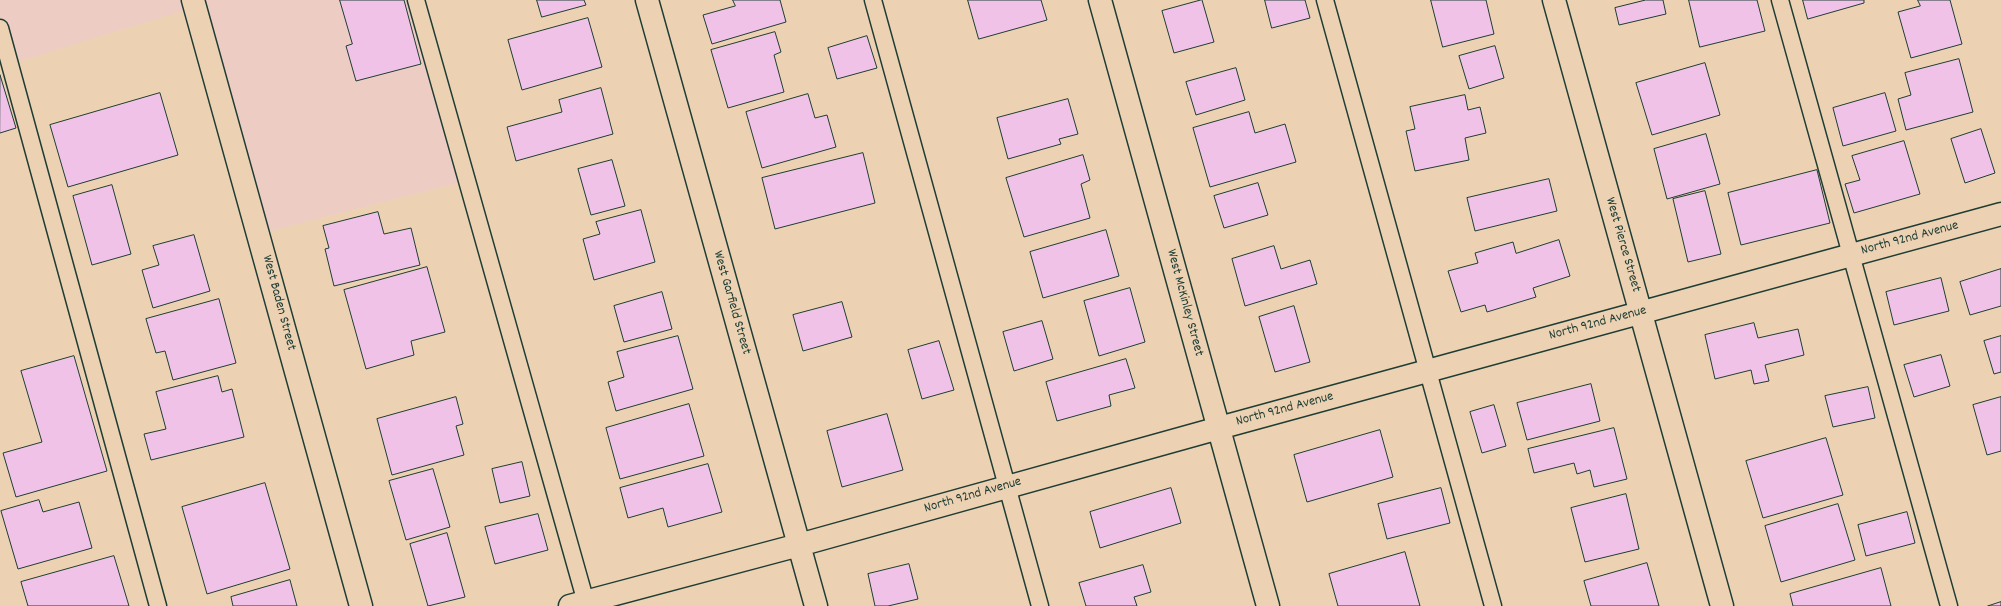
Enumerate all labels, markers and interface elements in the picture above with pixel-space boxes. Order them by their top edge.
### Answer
street label: West Pierce Street [1600,196,1644,294]
street label: North 92nd Avenue [1859,218,1961,260]
street label: West McKinley Street [1162,248,1206,358]
street label: West Garfield Street [708,249,754,357]
street label: West Baden Street [257,253,299,353]
street label: North 92nd Avenue [1547,303,1649,345]
street label: North 92nd Avenue [1234,389,1336,431]
street label: North 92nd Avenue [923,474,1023,518]

